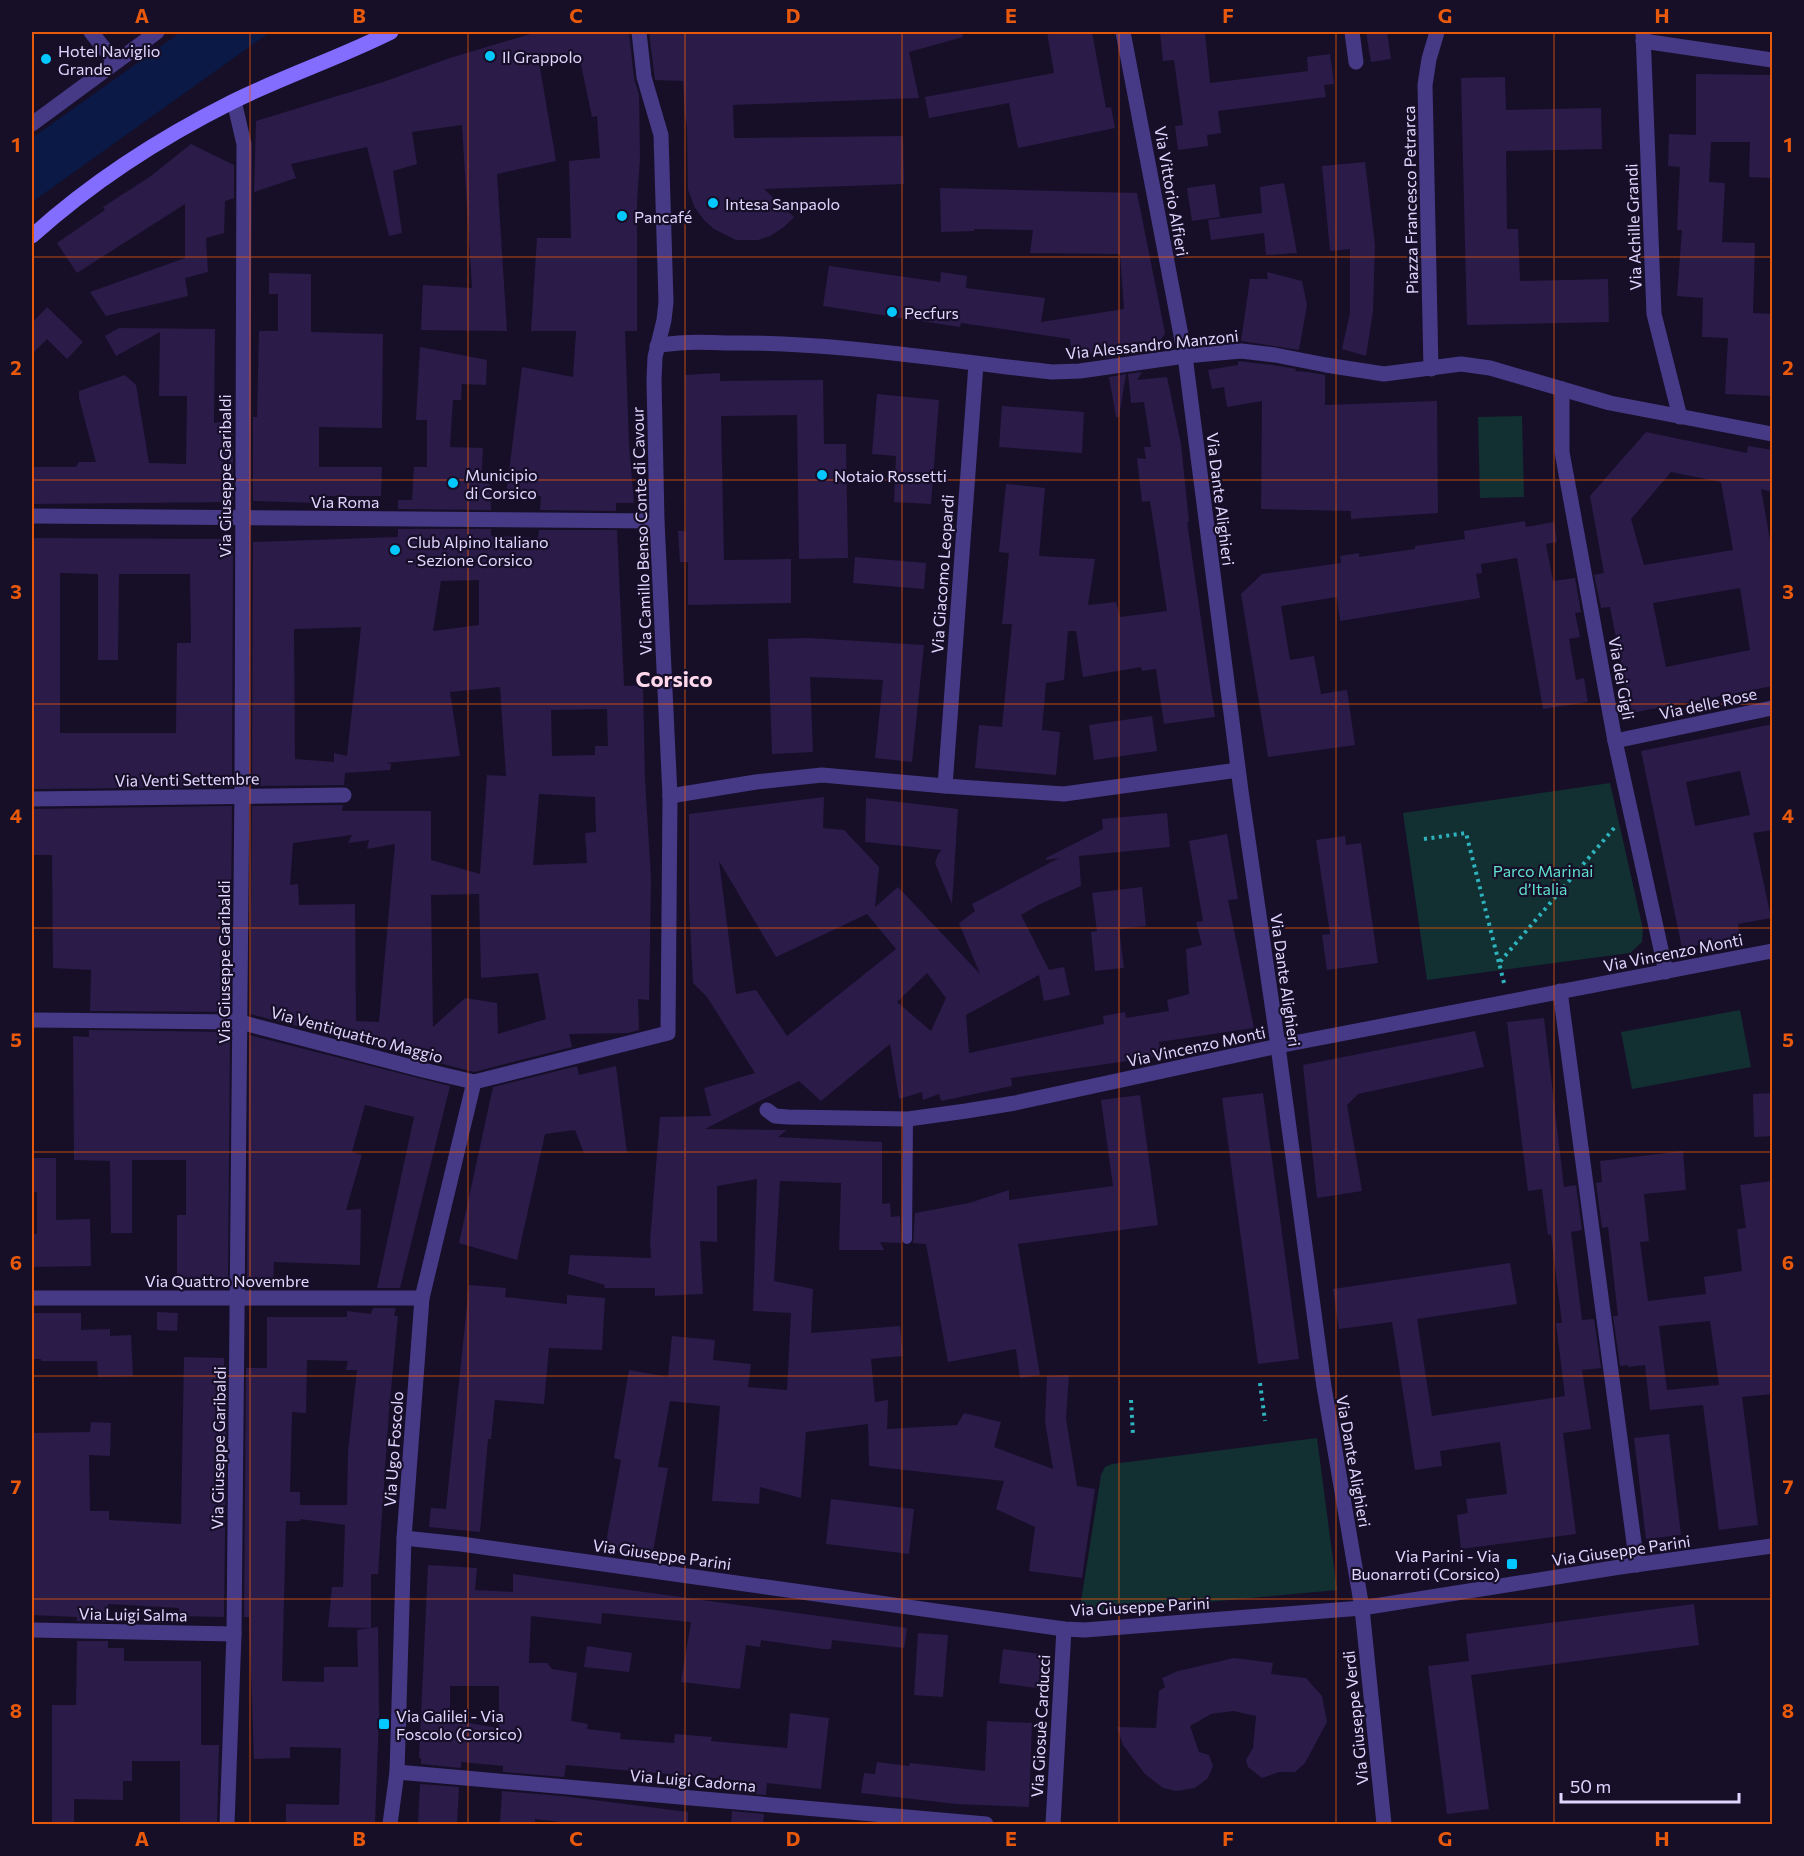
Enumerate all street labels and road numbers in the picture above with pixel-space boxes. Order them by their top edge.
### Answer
street label: Piazza Francesco Petrarca [1399,106,1421,294]
street label: Via Vittorio Alfieri [1151,124,1193,258]
street label: Via Achille Grandi [1621,163,1645,291]
street label: Via Alessandro Manzoni [1065,325,1239,363]
street label: Via Giuseppe Garibaldi [215,394,234,558]
street label: Via Camillo Benso Conte di Cavour [627,406,655,656]
street label: Via Dante Alighieri [1203,431,1239,567]
street label: Via Roma [311,492,379,511]
street label: Via Giacomo Leopardi [927,494,957,654]
street label: Via dei Gigli [1605,635,1639,721]
street label: Via delle Rose [1658,683,1758,723]
street label: Via Venti Settembre [114,768,260,790]
street label: Via Giuseppe Garibaldi [214,880,233,1044]
street label: Via Dante Alighieri [1267,912,1305,1048]
street label: Via Vincenzo Monti [1602,929,1744,975]
street label: Via Ventiquattro Maggio [269,1002,445,1066]
street label: Via Vincenzo Monti [1125,1022,1267,1070]
street label: Via Quattro Novembre [145,1271,309,1290]
street label: Via Giuseppe Garibaldi [207,1366,229,1530]
street label: Via Ugo Foscolo [379,1390,407,1508]
street label: Via Dante Alighieri [1333,1393,1375,1529]
street label: Via Giuseppe Parini [1551,1531,1691,1569]
street label: Via Giuseppe Parini [592,1535,732,1573]
street label: Via Giuseppe Parini [1070,1593,1210,1619]
street label: Via Luigi Salma [78,1604,188,1624]
street label: Via Giuseppe Verdi [1338,1650,1372,1786]
street label: Via Giosuè Carducci [1027,1654,1053,1798]
street label: Via Luigi Cadorna [629,1765,757,1795]

